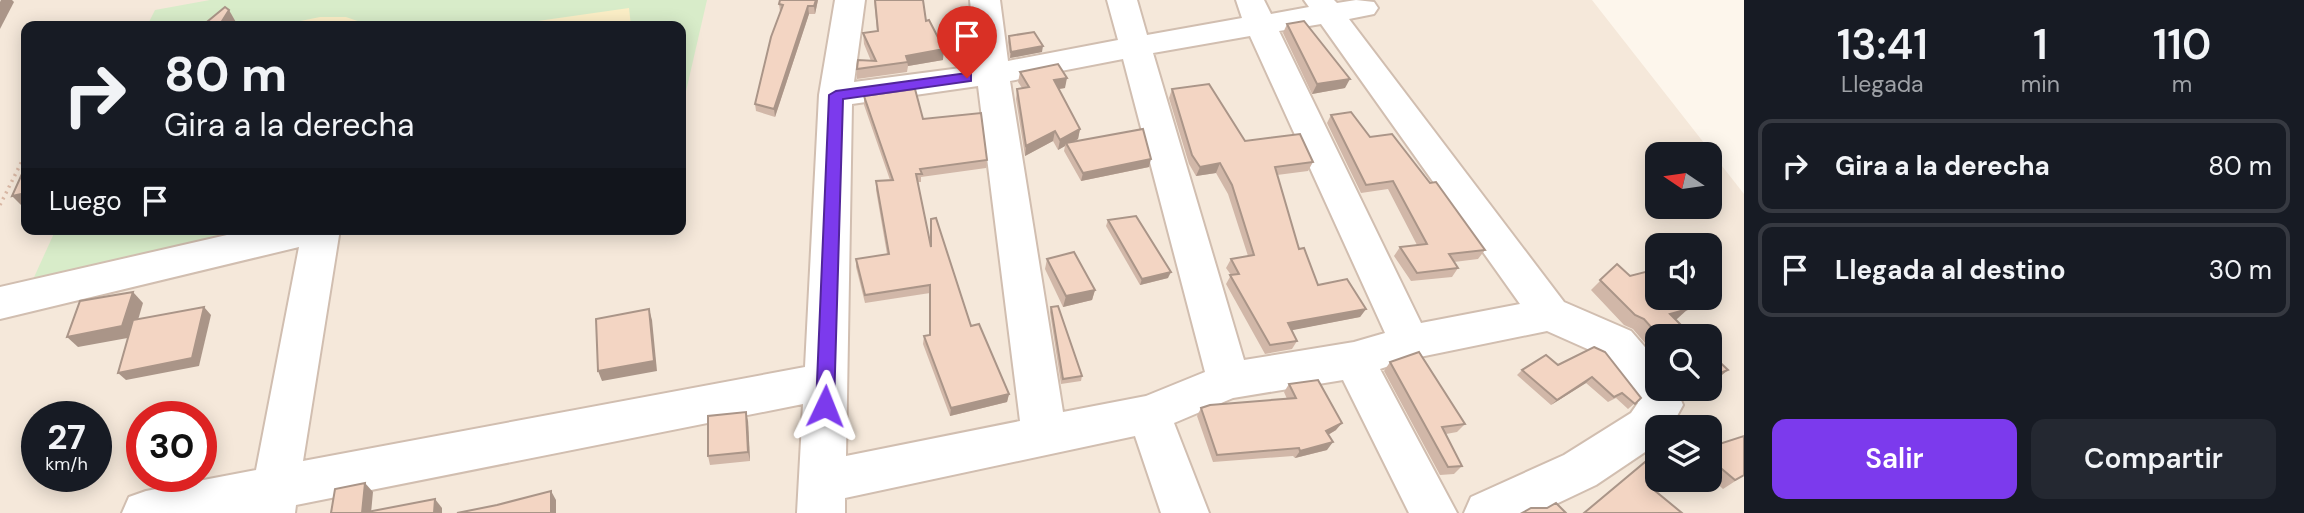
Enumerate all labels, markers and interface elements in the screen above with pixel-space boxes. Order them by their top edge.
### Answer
pin [937,6,997,78]
icon: arrive [948,17,986,55]
text: 13:41 [1837,17,1928,72]
text: 1 [2033,17,2048,72]
text: 110 [2153,17,2211,72]
text: 80 m [164,42,287,106]
icon: right [49,49,140,140]
text: Llegada [1841,69,1924,99]
text: min [2021,69,2060,99]
text: m [2172,69,2192,99]
text: Gira a la derecha [164,104,414,146]
north arrow [1645,142,1722,219]
map controls [1645,142,1722,492]
icon: right [1776,147,1814,185]
text: Gira a la derecha [1835,149,2050,183]
text: 80 m [2208,149,2272,183]
icon: arrive [136,182,174,220]
text: Luego [49,184,122,218]
button: sound [1645,233,1722,310]
icon: arrive [1776,251,1814,289]
text: Llegada al destino [1835,253,2066,287]
text: 30 m [2209,253,2272,287]
button: search [1645,324,1722,401]
position arrow [788,369,862,443]
speed limit sign: 30 [126,401,217,492]
text: 27 [47,414,86,460]
button: layers [1645,415,1722,492]
button: Salir [1772,419,2017,499]
button: Compartir [2031,419,2276,499]
text: km/h [45,452,88,476]

